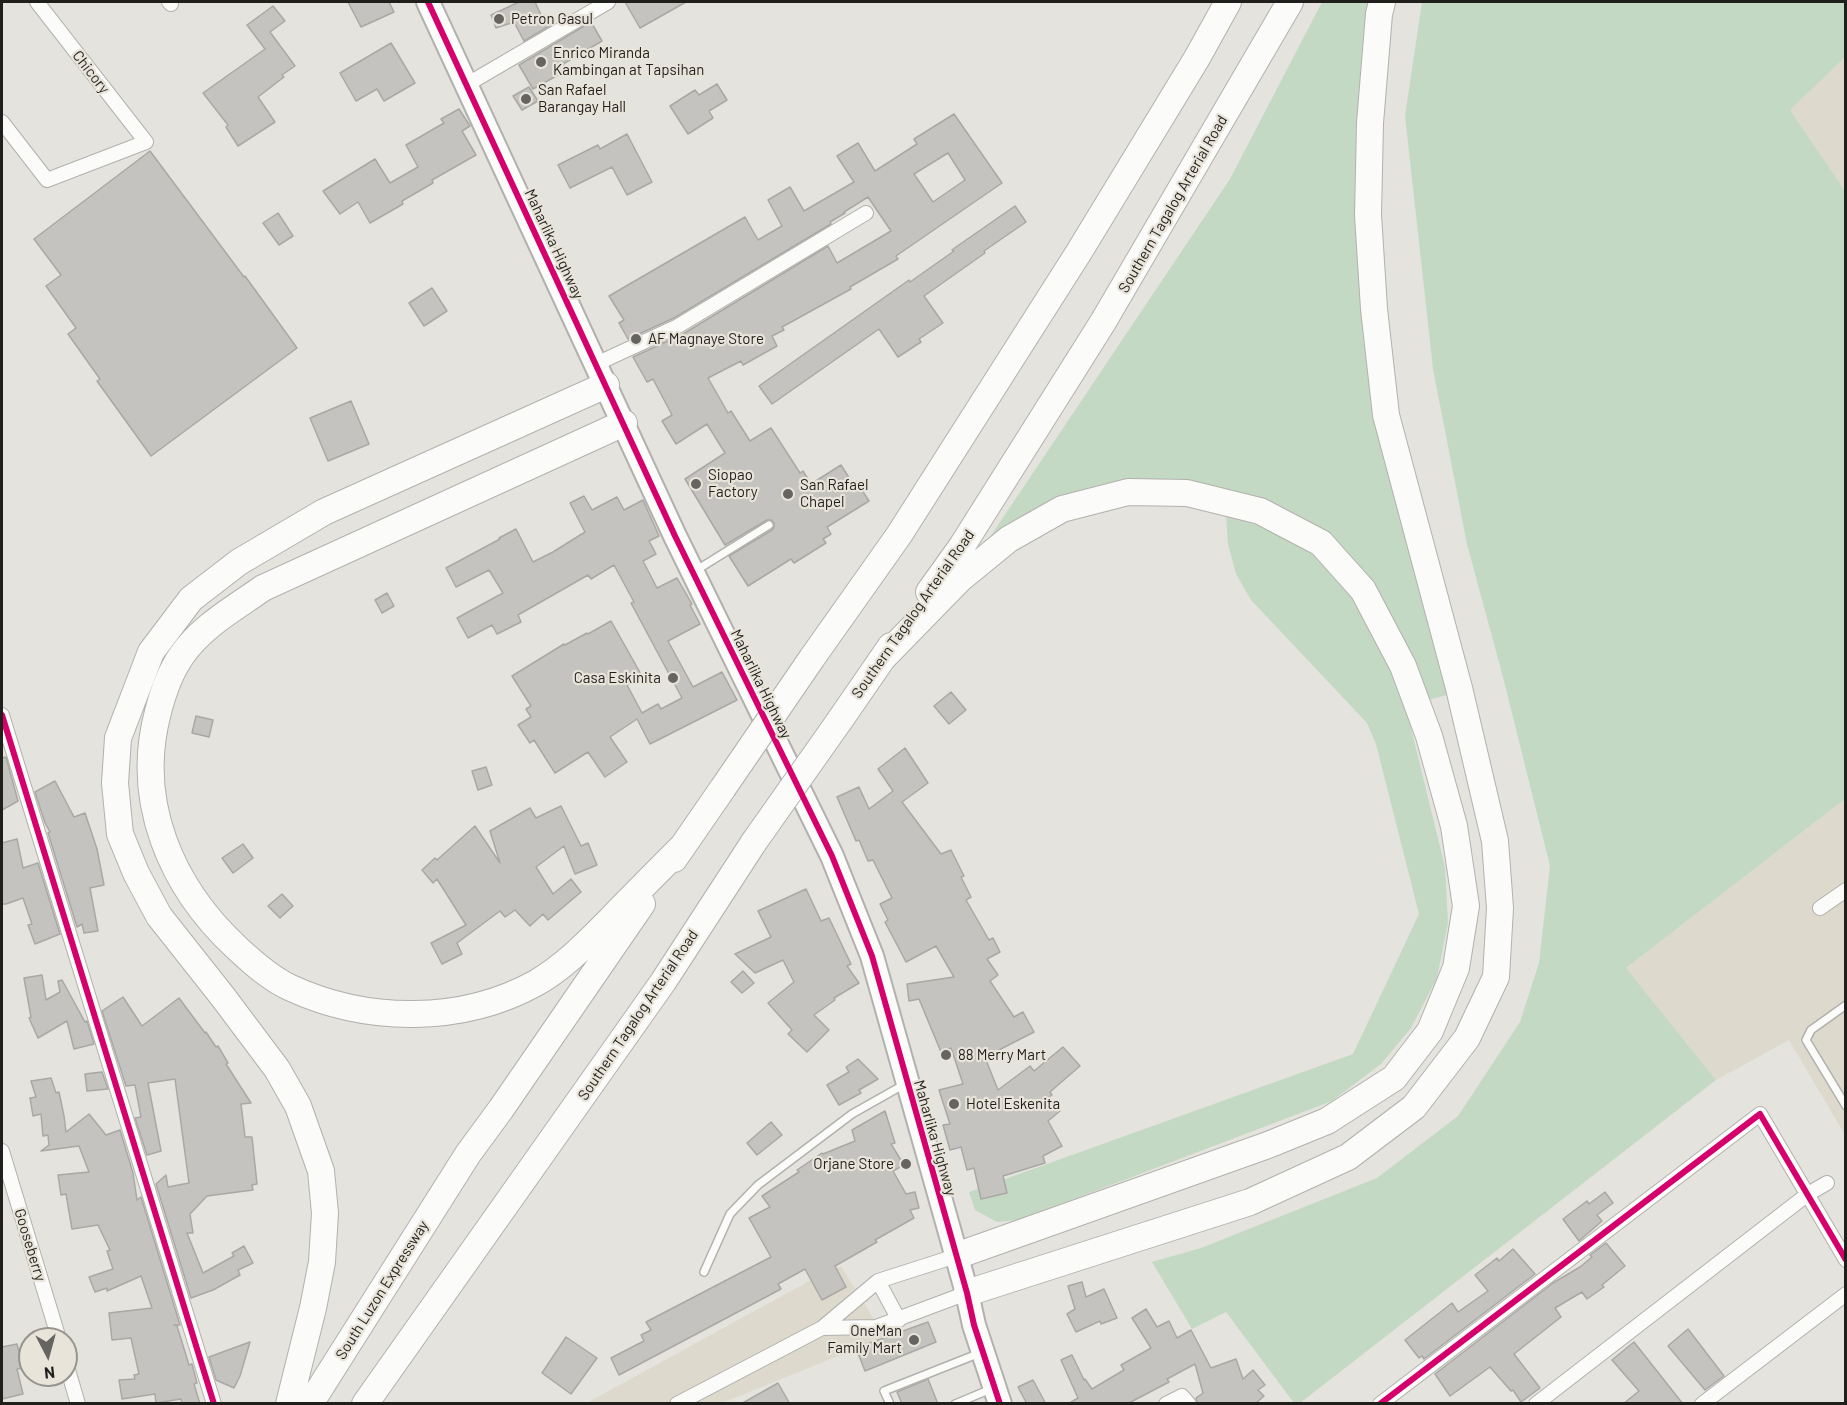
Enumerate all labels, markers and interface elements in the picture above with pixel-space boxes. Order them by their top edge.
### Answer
place label: Petron Gasul [511,10,593,28]
marker: Petron Gasul [492,12,506,26]
place label: Enrico Miranda Kambingan at Tapsihan [553,44,704,79]
street label: Chicory [69,47,113,97]
marker: Enrico Miranda Kambingan at Tapsihan [534,55,548,69]
place label: San Rafael Barangay Hall [538,81,626,116]
marker: San Rafael Barangay Hall [519,92,533,106]
street label: Southern Tagalog Arterial Road [1115,112,1231,296]
street label: Maharlika Highway [521,186,587,302]
place label: AF Magnaye Store [648,330,764,348]
marker: AF Magnaye Store [629,332,643,346]
place label: Siopao Factory [708,466,758,501]
place label: San Rafael Chapel [800,476,868,511]
marker: Siopao Factory [689,477,703,491]
marker: San Rafael Chapel [781,487,795,501]
street label: Southern Tagalog Arterial Road [848,526,978,702]
street label: Maharlika Highway [727,626,795,742]
place label: Casa Eskinita [574,669,661,687]
marker: Casa Eskinita [666,671,680,685]
street label: Southern Tagalog Arterial Road [574,926,702,1104]
place label: 88 Merry Mart [958,1046,1046,1064]
marker: 88 Merry Mart [939,1048,953,1062]
street label: Maharlika Highway [910,1078,960,1198]
place label: Hotel Eskenita [966,1095,1060,1113]
marker: Hotel Eskenita [947,1097,961,1111]
place label: Orjane Store [813,1155,894,1173]
marker: Orjane Store [899,1157,913,1171]
street label: Gooseberry [10,1206,50,1284]
street label: South Luzon Expressway [332,1217,432,1363]
place label: OneMan Family Mart [827,1322,902,1357]
north arrow [18,1327,78,1387]
marker: OneMan Family Mart [907,1333,921,1347]
text: N [43,1363,56,1383]

